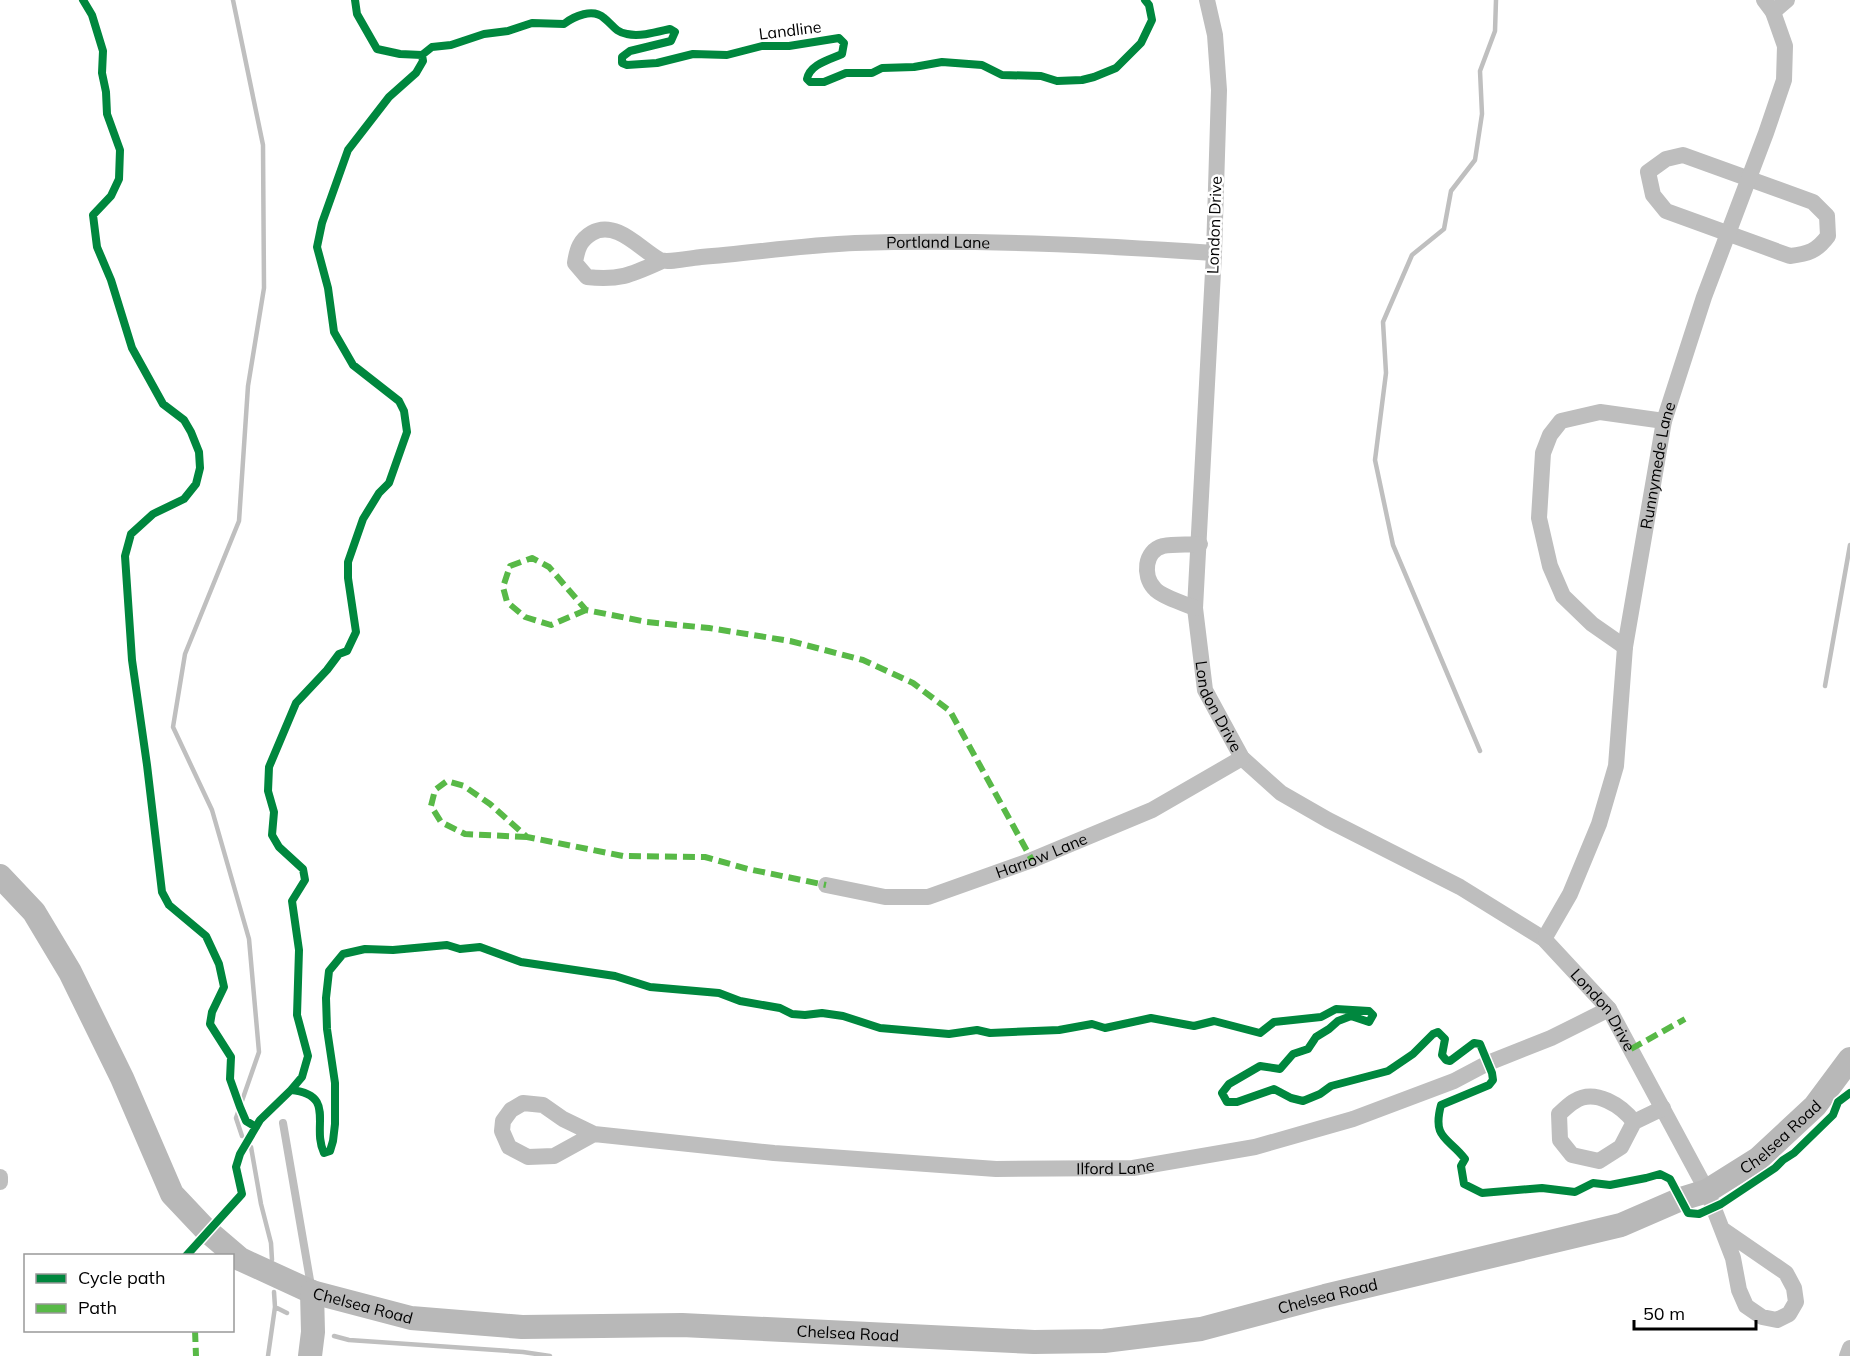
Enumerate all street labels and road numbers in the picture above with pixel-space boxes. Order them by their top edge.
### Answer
street label: Landline [758,16,822,44]
street label: London Drive [1202,176,1226,274]
street label: Portland Lane [886,232,990,252]
street label: Runnymede Lane [1636,399,1680,531]
street label: London Drive [1192,660,1247,755]
street label: Harrow Lane [993,828,1090,882]
street label: London Drive [1566,964,1640,1055]
street label: Chelsea Road [1736,1095,1825,1178]
street label: Ilford Lane [1076,1155,1156,1178]
street label: Chelsea Road [1275,1274,1380,1318]
street label: Chelsea Road [311,1283,415,1328]
street label: Chelsea Road [796,1321,900,1345]

